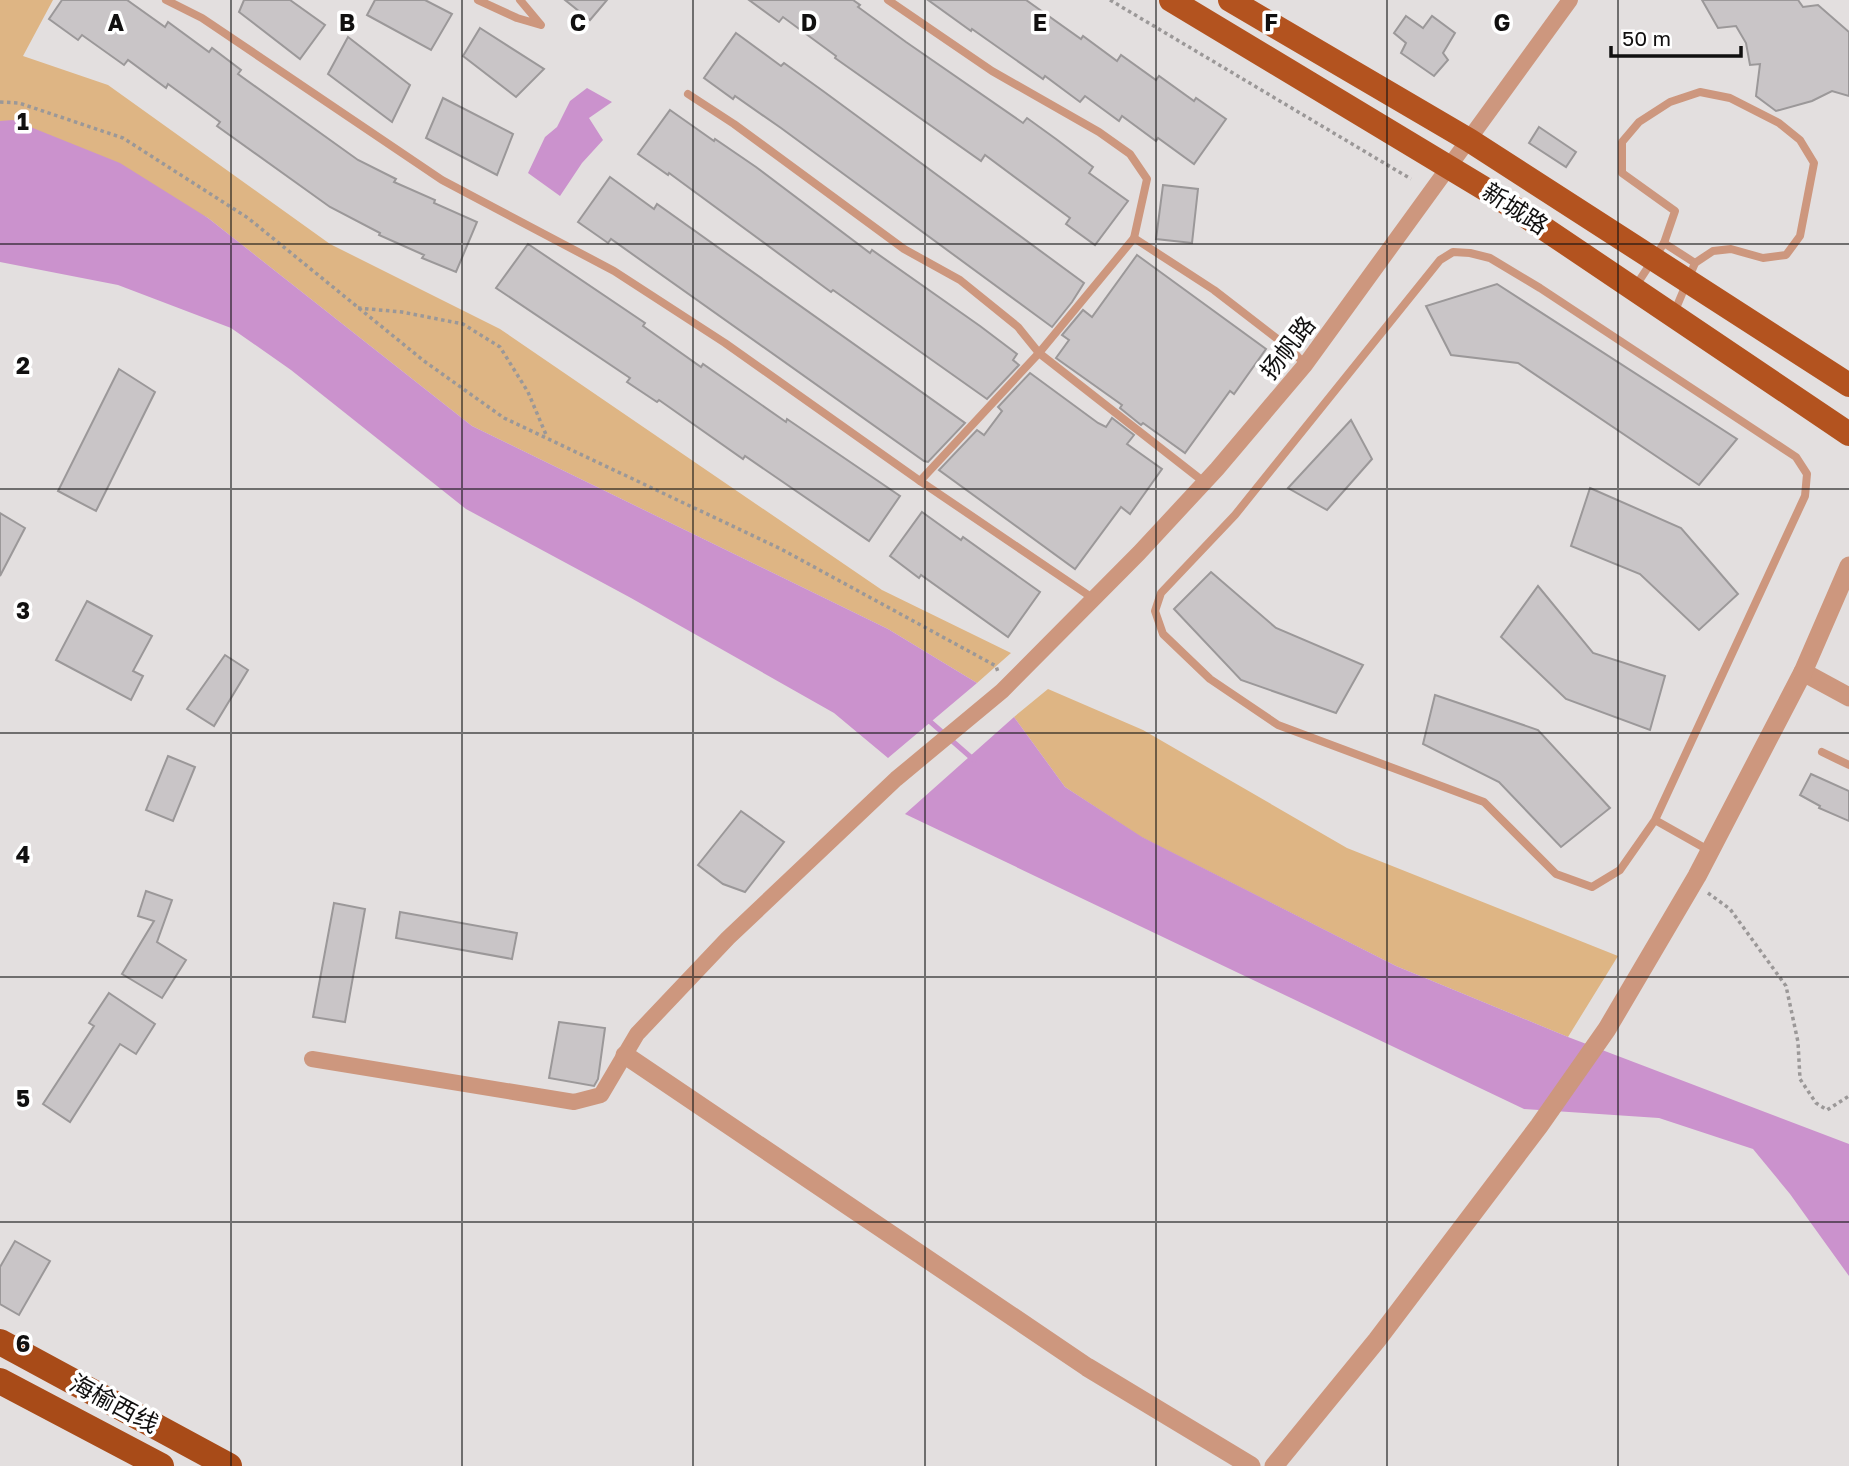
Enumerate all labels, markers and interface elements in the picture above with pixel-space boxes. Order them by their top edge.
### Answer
text: A [108,8,125,36]
text: B [339,8,355,36]
text: C [570,8,586,36]
text: D [801,8,817,36]
text: E [1033,8,1047,36]
text: F [1264,8,1278,36]
text: G [1494,8,1510,36]
scale bar [1611,14,1741,58]
text: 50 m [1622,25,1671,51]
text: 1 [17,107,29,135]
street label: 新城路 [1478,176,1554,240]
street label: 扬帆路 [1253,310,1320,384]
text: 2 [16,351,30,379]
text: 3 [16,596,30,624]
text: 4 [16,840,30,868]
text: 5 [16,1084,30,1112]
text: 6 [16,1329,30,1357]
street label: 海榆西线 [66,1367,164,1438]

